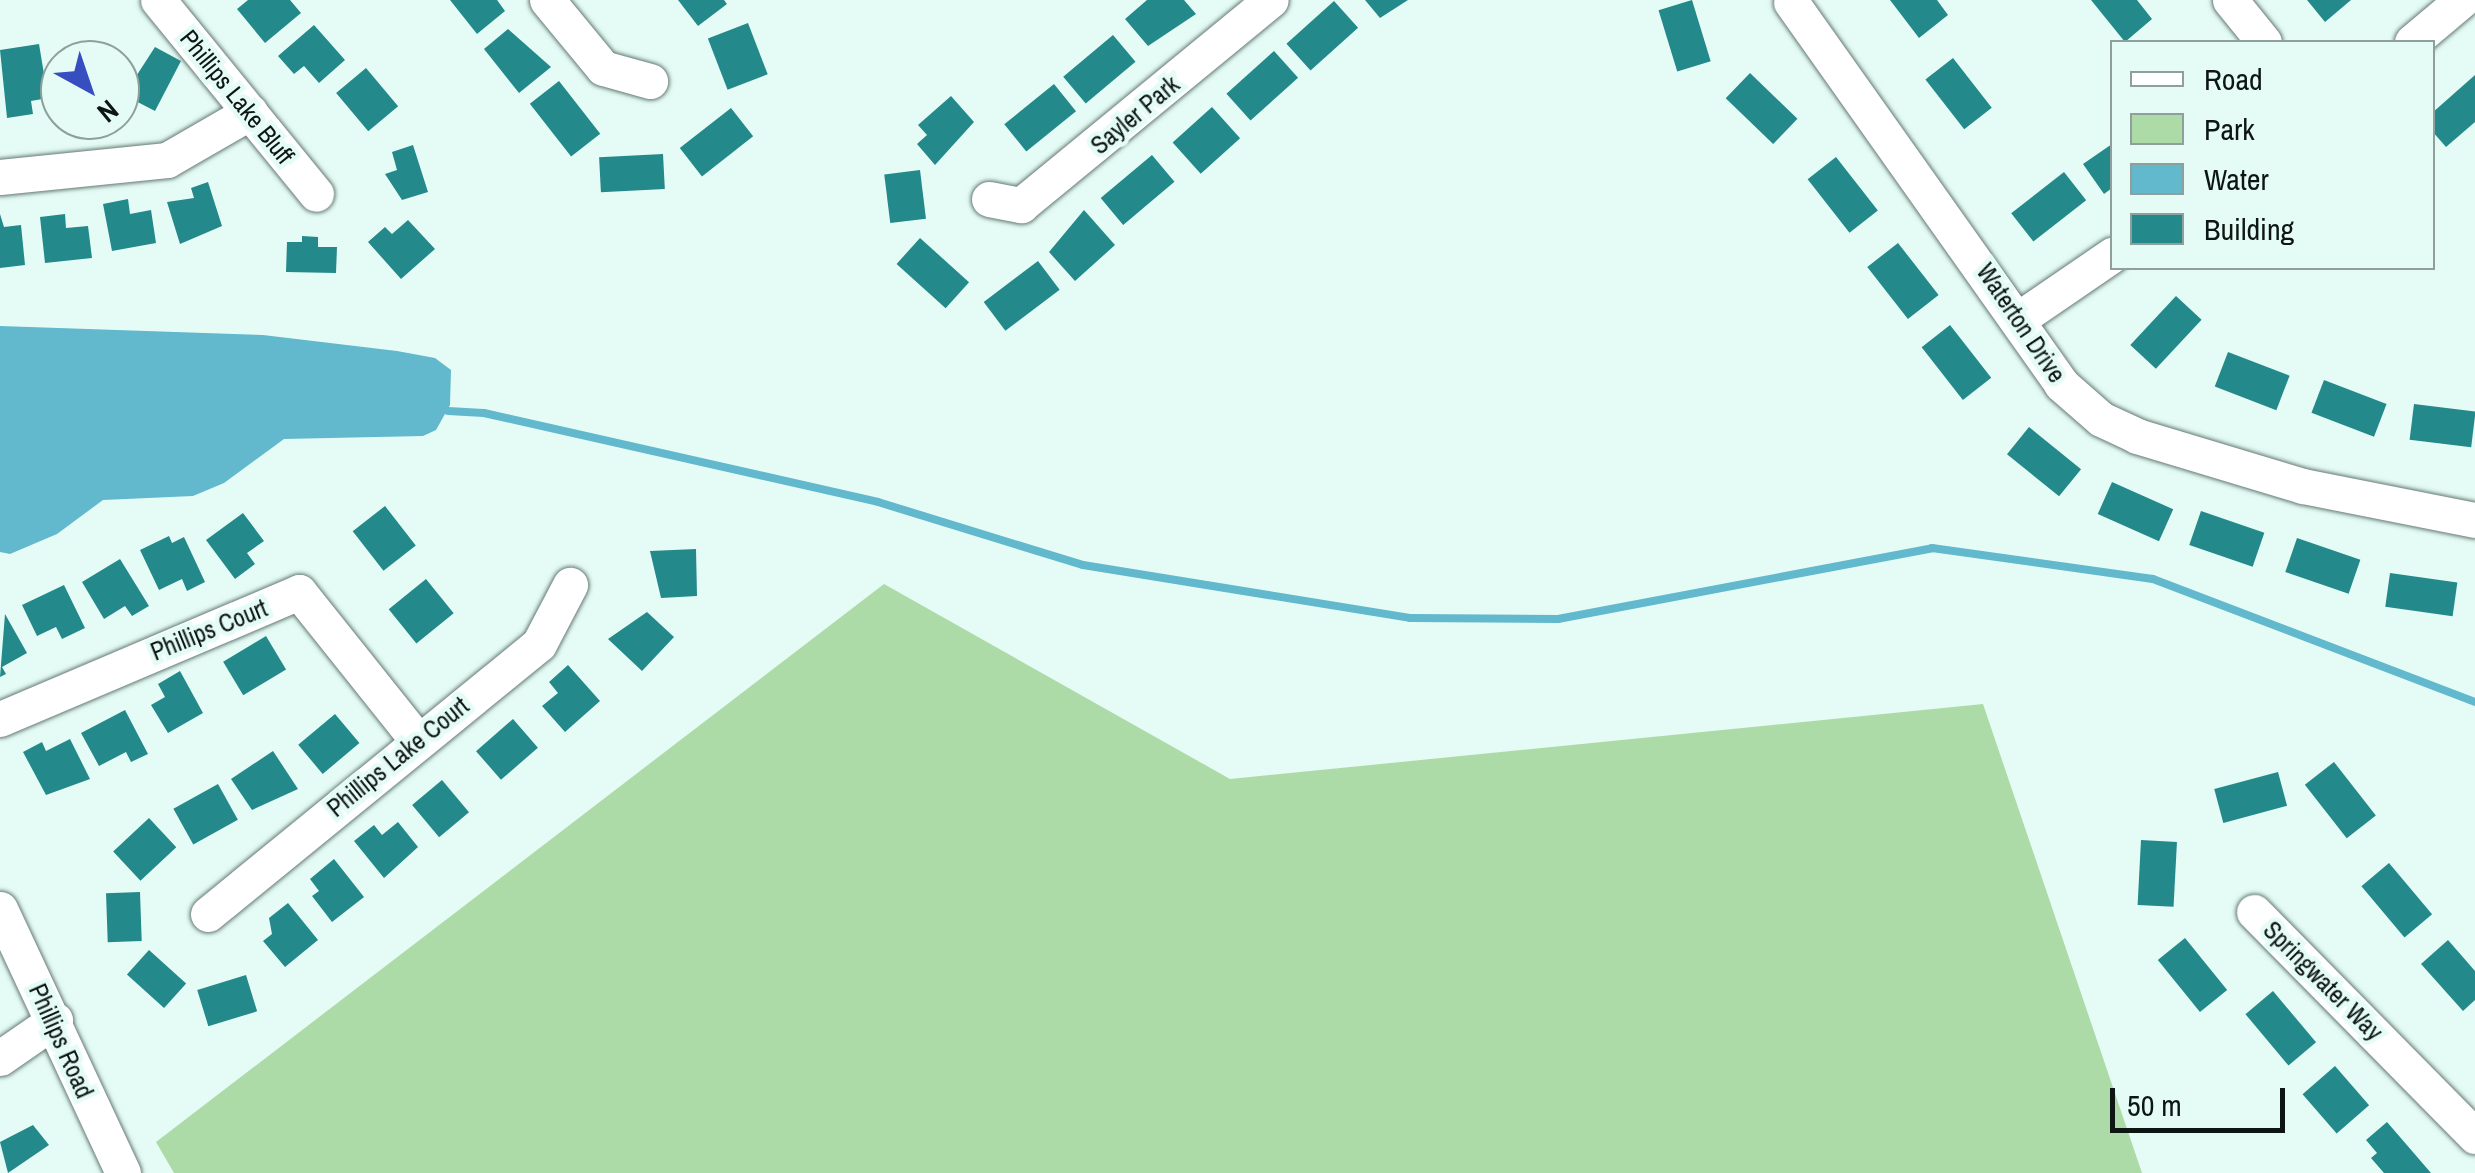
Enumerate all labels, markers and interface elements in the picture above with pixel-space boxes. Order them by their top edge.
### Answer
street label: Phillips Lake Bluff [174,24,300,170]
north arrow [40,40,140,140]
legend [2110,40,2435,270]
text: Road [2204,59,2263,99]
street label: Sayler Park [1085,69,1185,161]
text: N [89,92,127,131]
text: Park [2204,109,2255,149]
text: Water [2204,159,2269,199]
text: Building [2204,209,2294,249]
street label: Waterton Drive [1970,258,2072,388]
street label: Phillips Court [146,593,272,667]
street label: Phillips Lake Court [321,691,475,823]
street label: Springwater Way [2257,915,2389,1047]
street label: Phillips Road [23,979,99,1103]
scale bar [2115,1068,2290,1130]
text: 50 m [2127,1085,2182,1125]

